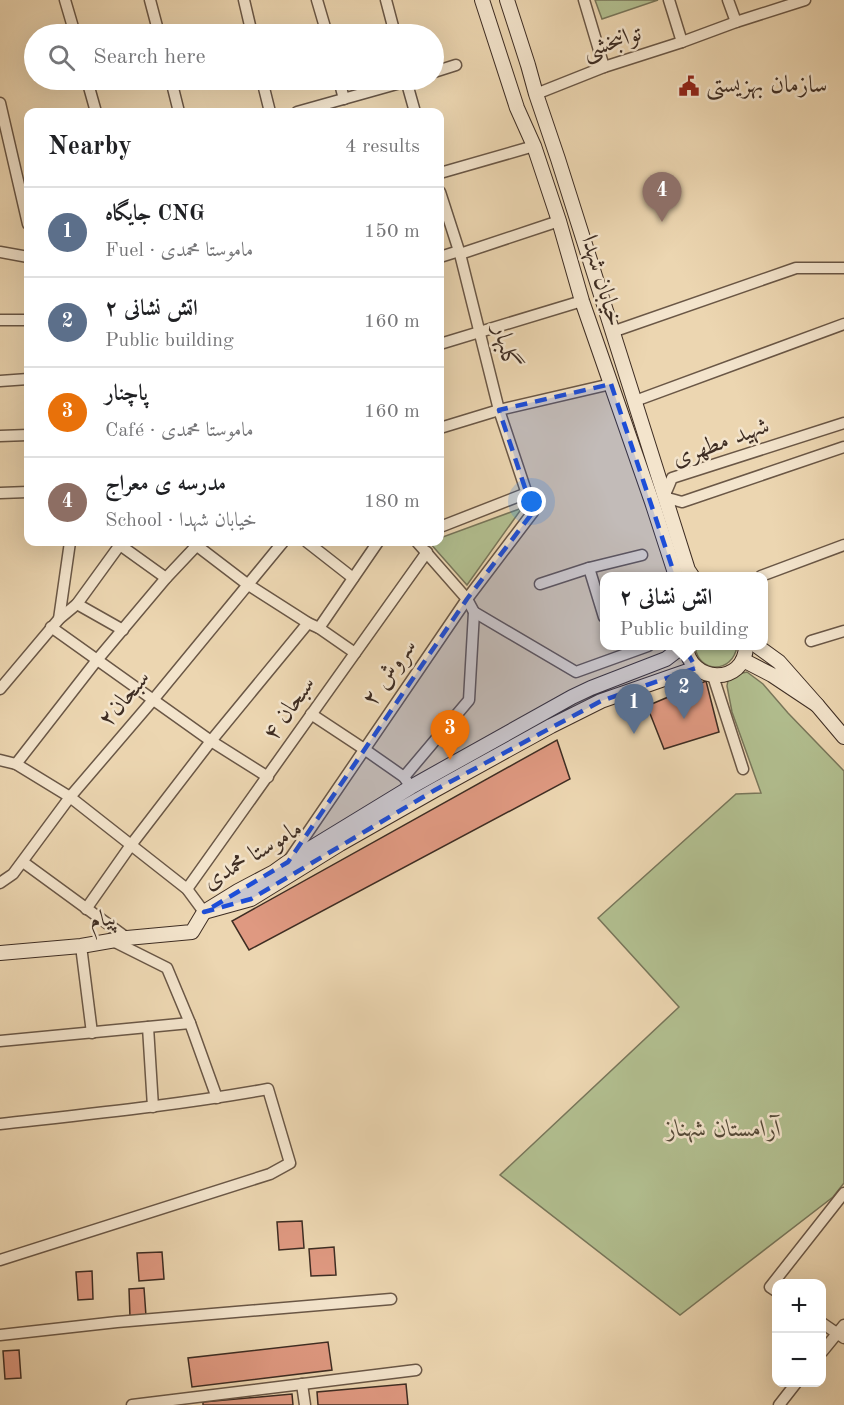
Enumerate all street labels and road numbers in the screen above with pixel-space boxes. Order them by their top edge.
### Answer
street label: توانبخشی [579,22,646,67]
street label: خیابان شهدا [575,233,626,329]
street label: گلبهار [486,319,527,372]
street label: شهید مطهری [669,414,773,473]
street label: سروش ۲ [358,635,423,712]
street label: سبحان۲ [95,666,155,732]
street label: سبحان ۴ [259,673,321,745]
street label: ماموستا محمدی [199,817,307,896]
street label: پیام [87,906,120,941]

